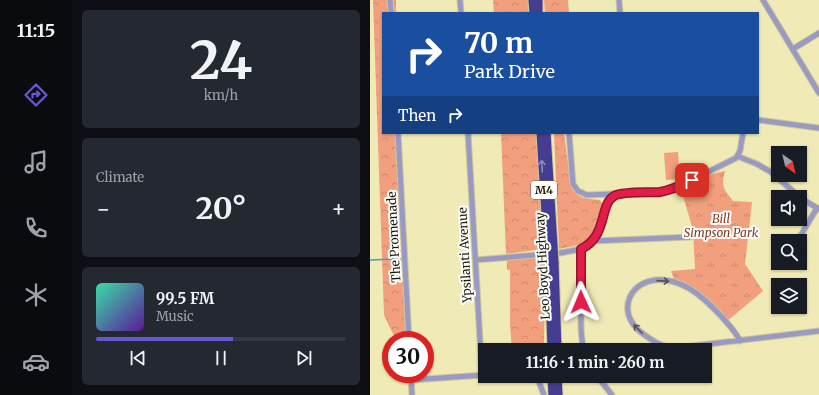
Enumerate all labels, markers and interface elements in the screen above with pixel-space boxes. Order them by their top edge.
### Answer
text: 11:15 [17,19,55,42]
text: 70 m [464,25,533,61]
text: 24 [190,28,252,93]
icon: right [398,28,450,80]
text: Park Drive [464,60,555,83]
icon: directions [22,81,50,109]
text: km/h [204,87,238,104]
icon: right [444,104,466,126]
text: Then [398,106,436,125]
north arrow [771,146,807,182]
map controls [771,146,807,314]
icon: music [22,148,50,176]
one-way arrow [539,160,546,173]
pin [675,163,709,197]
text: Climate [96,169,144,186]
icon: arrive [681,169,703,191]
road number: M4 [531,181,557,199]
text: 20° [196,189,246,227]
button: sound [771,190,807,226]
street label: The Promenade [384,191,403,283]
text: − [96,195,111,223]
text: + [331,195,346,223]
street label: Ypsilanti Avenue [455,207,475,304]
park label: Bill Simpson Park [684,211,759,240]
street label: Leo Boyd Highway [532,212,553,320]
icon: phone [22,214,50,242]
button: search [771,234,807,270]
one-way arrow [656,277,669,284]
button: layers [771,278,807,314]
icon: climate [22,281,50,309]
position arrow [560,281,602,323]
text: 99.5 FM [156,289,214,308]
text: Music [156,308,194,325]
one-way arrow [633,324,643,333]
speed limit sign: 30 [382,331,434,383]
icon: previous [127,347,149,369]
icon: pause [210,347,232,369]
icon: next [293,347,315,369]
icon: car [22,348,50,376]
text: 11:16 · 1 min · 260 m [526,353,664,372]

